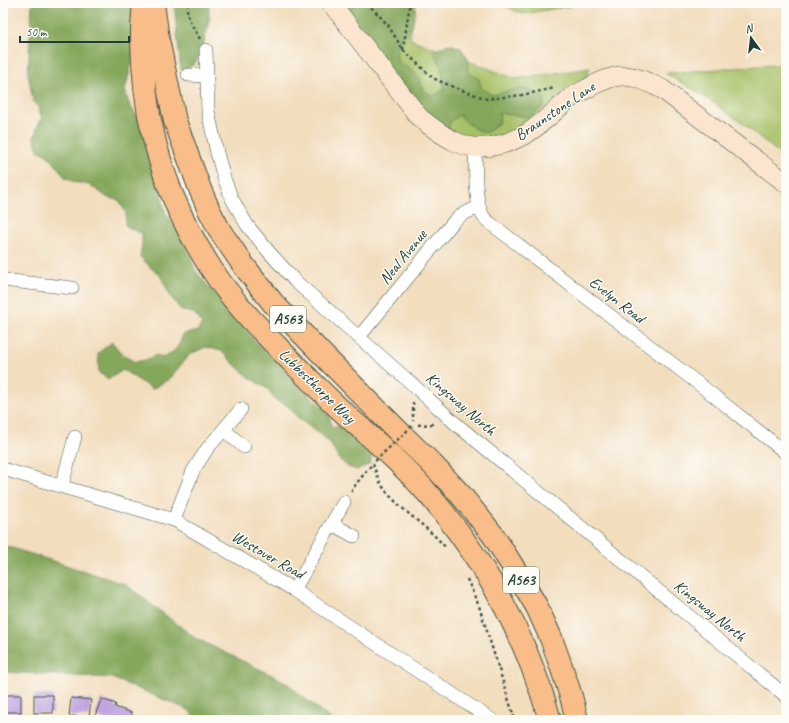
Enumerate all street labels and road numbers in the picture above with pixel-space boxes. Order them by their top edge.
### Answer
street label: Braunstone Lane [511,76,600,145]
street label: Neal Avenue [375,224,432,288]
street label: Evelyn Road [585,272,651,330]
road number: A563 [270,306,306,332]
street label: Lubbesthorpe Way [274,344,361,429]
street label: Kingsway North [422,368,501,441]
street label: Westover Road [228,526,310,585]
road number: A563 [503,567,539,593]
street label: Kingsway North [670,576,751,647]

